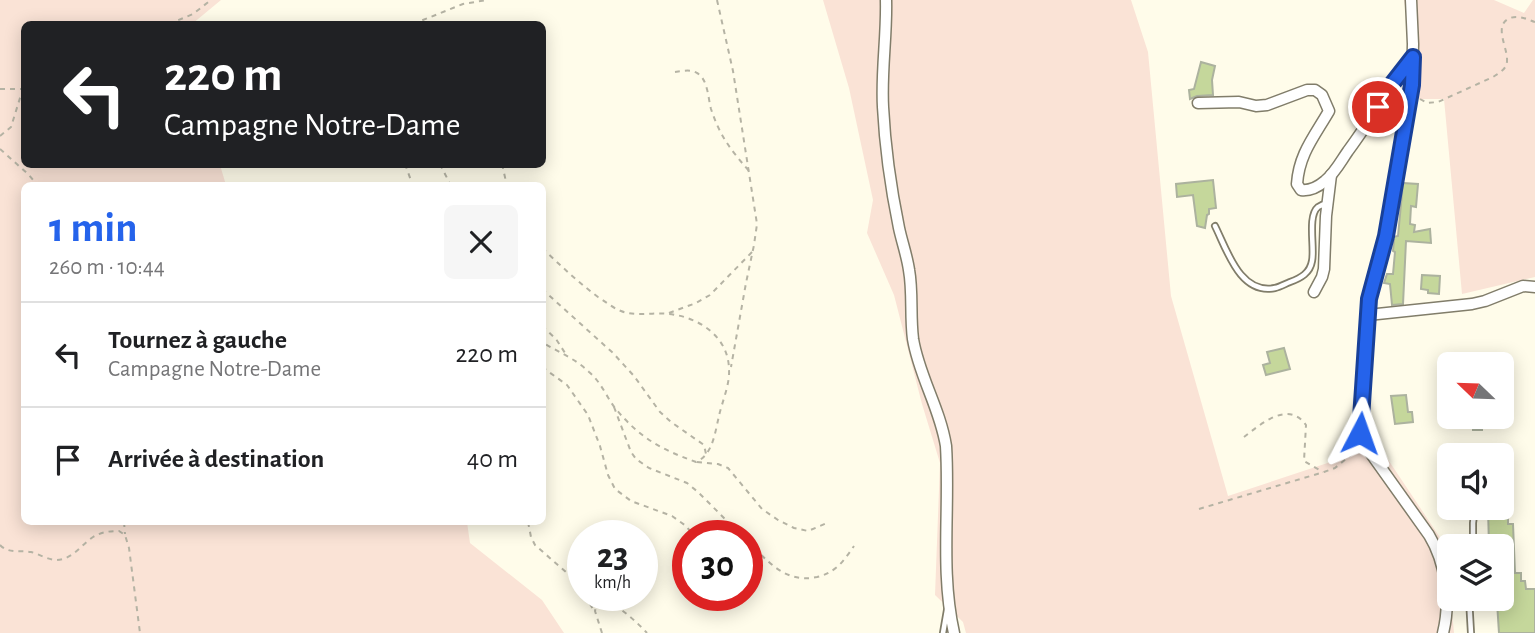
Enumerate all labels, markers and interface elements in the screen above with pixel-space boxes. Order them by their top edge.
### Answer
icon: left [49,49,140,140]
text: 220 m [164,51,283,100]
pin [1348,77,1408,137]
icon: arrive [1359,88,1397,126]
text: Campagne Notre-Dame [164,109,460,141]
button: close [444,205,518,279]
text: 1 min [49,207,138,249]
text: 260 m · 10:44 [49,256,165,279]
text: Tournez à gauche [108,327,287,353]
icon: left [49,336,87,374]
text: 220 m [456,341,518,367]
north arrow [1437,352,1514,429]
map controls [1437,352,1514,611]
text: Campagne Notre-Dame [108,358,321,381]
position arrow [1323,396,1397,470]
icon: arrive [49,441,87,479]
button: sound [1437,443,1514,520]
text: Arrivée à destination [108,446,324,472]
text: 40 m [467,446,518,472]
speed limit sign: 30 [672,520,763,611]
button: layers [1437,534,1514,611]
text: 23 [597,539,628,574]
text: km/h [594,574,631,592]

